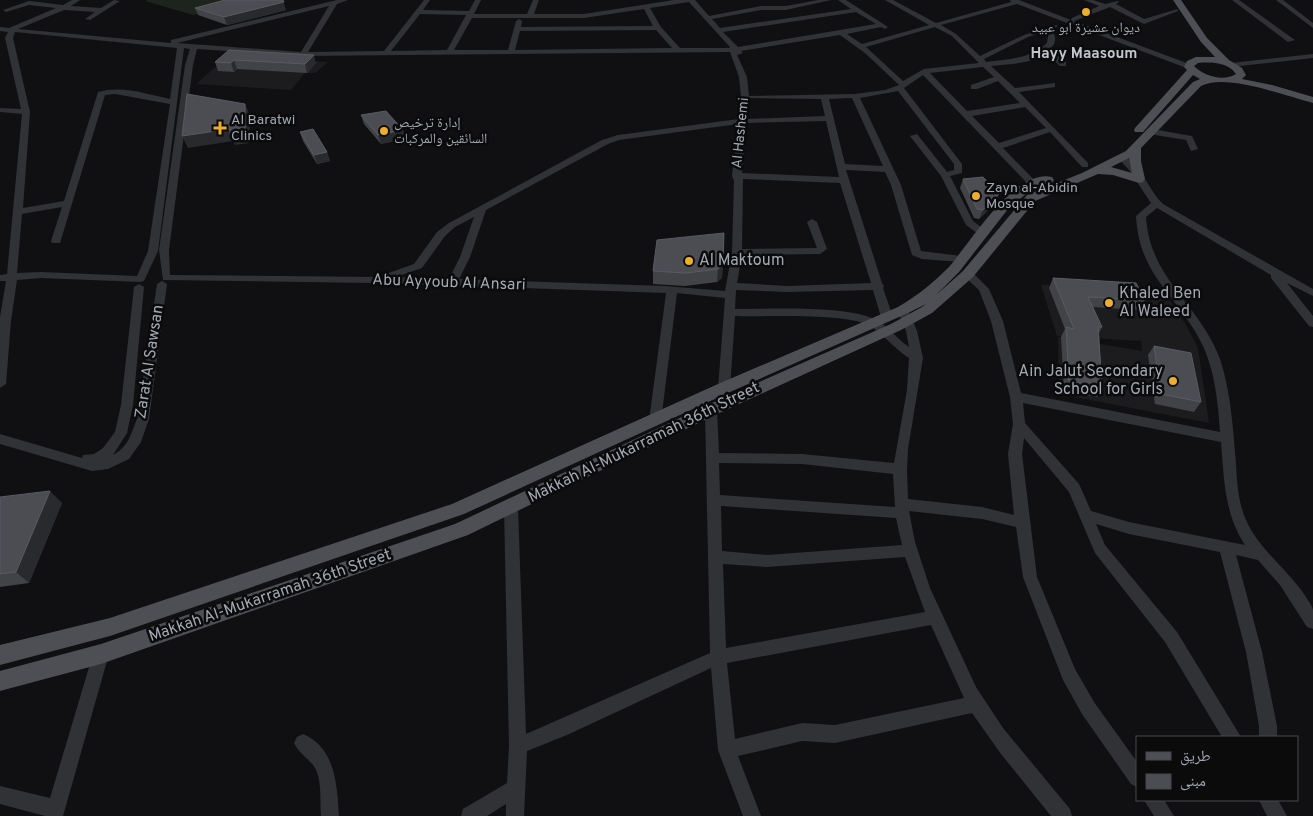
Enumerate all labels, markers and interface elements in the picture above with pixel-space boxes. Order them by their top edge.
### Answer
marker: ديوان عشيرة ابو عبيد [1080,6,1092,18]
place label: ديوان عشيرة ابو عبيد [1032,20,1140,37]
district label: Hayy Maasoum [1031,45,1137,64]
street label: Al Hashemi [729,97,753,169]
place label: Al Baratwi Clinics [231,112,295,145]
place label: إدارة ترخيص السائقين والمركبات [394,115,487,148]
marker: Al Baratwi Clinics [213,121,227,135]
marker: إدارة ترخيص السائقين والمركبات [378,125,390,137]
place label: Zayn al-Abidin Mosque [986,180,1078,213]
marker: Zayn al-Abidin Mosque [970,190,982,202]
place label: Al Maktoum [699,251,784,271]
marker: Al Maktoum [683,255,695,267]
street label: Abu Ayyoub Al Ansari [372,270,526,296]
place label: Khaled Ben Al Waleed [1119,284,1201,322]
marker: Khaled Ben Al Waleed [1103,297,1115,309]
street label: Zarat Al Sawsan [131,304,169,420]
place label: Ain Jalut Secondary School for Girls [1018,362,1163,400]
marker: Ain Jalut Secondary School for Girls [1167,375,1179,387]
street label: Makkah Al-Mukarramah 36th Street [525,378,763,508]
street label: Makkah Al-Mukarramah 36th Street [146,545,394,647]
legend [1136,736,1298,801]
text: طريق [1180,748,1211,767]
text: مبنى [1180,773,1206,792]

